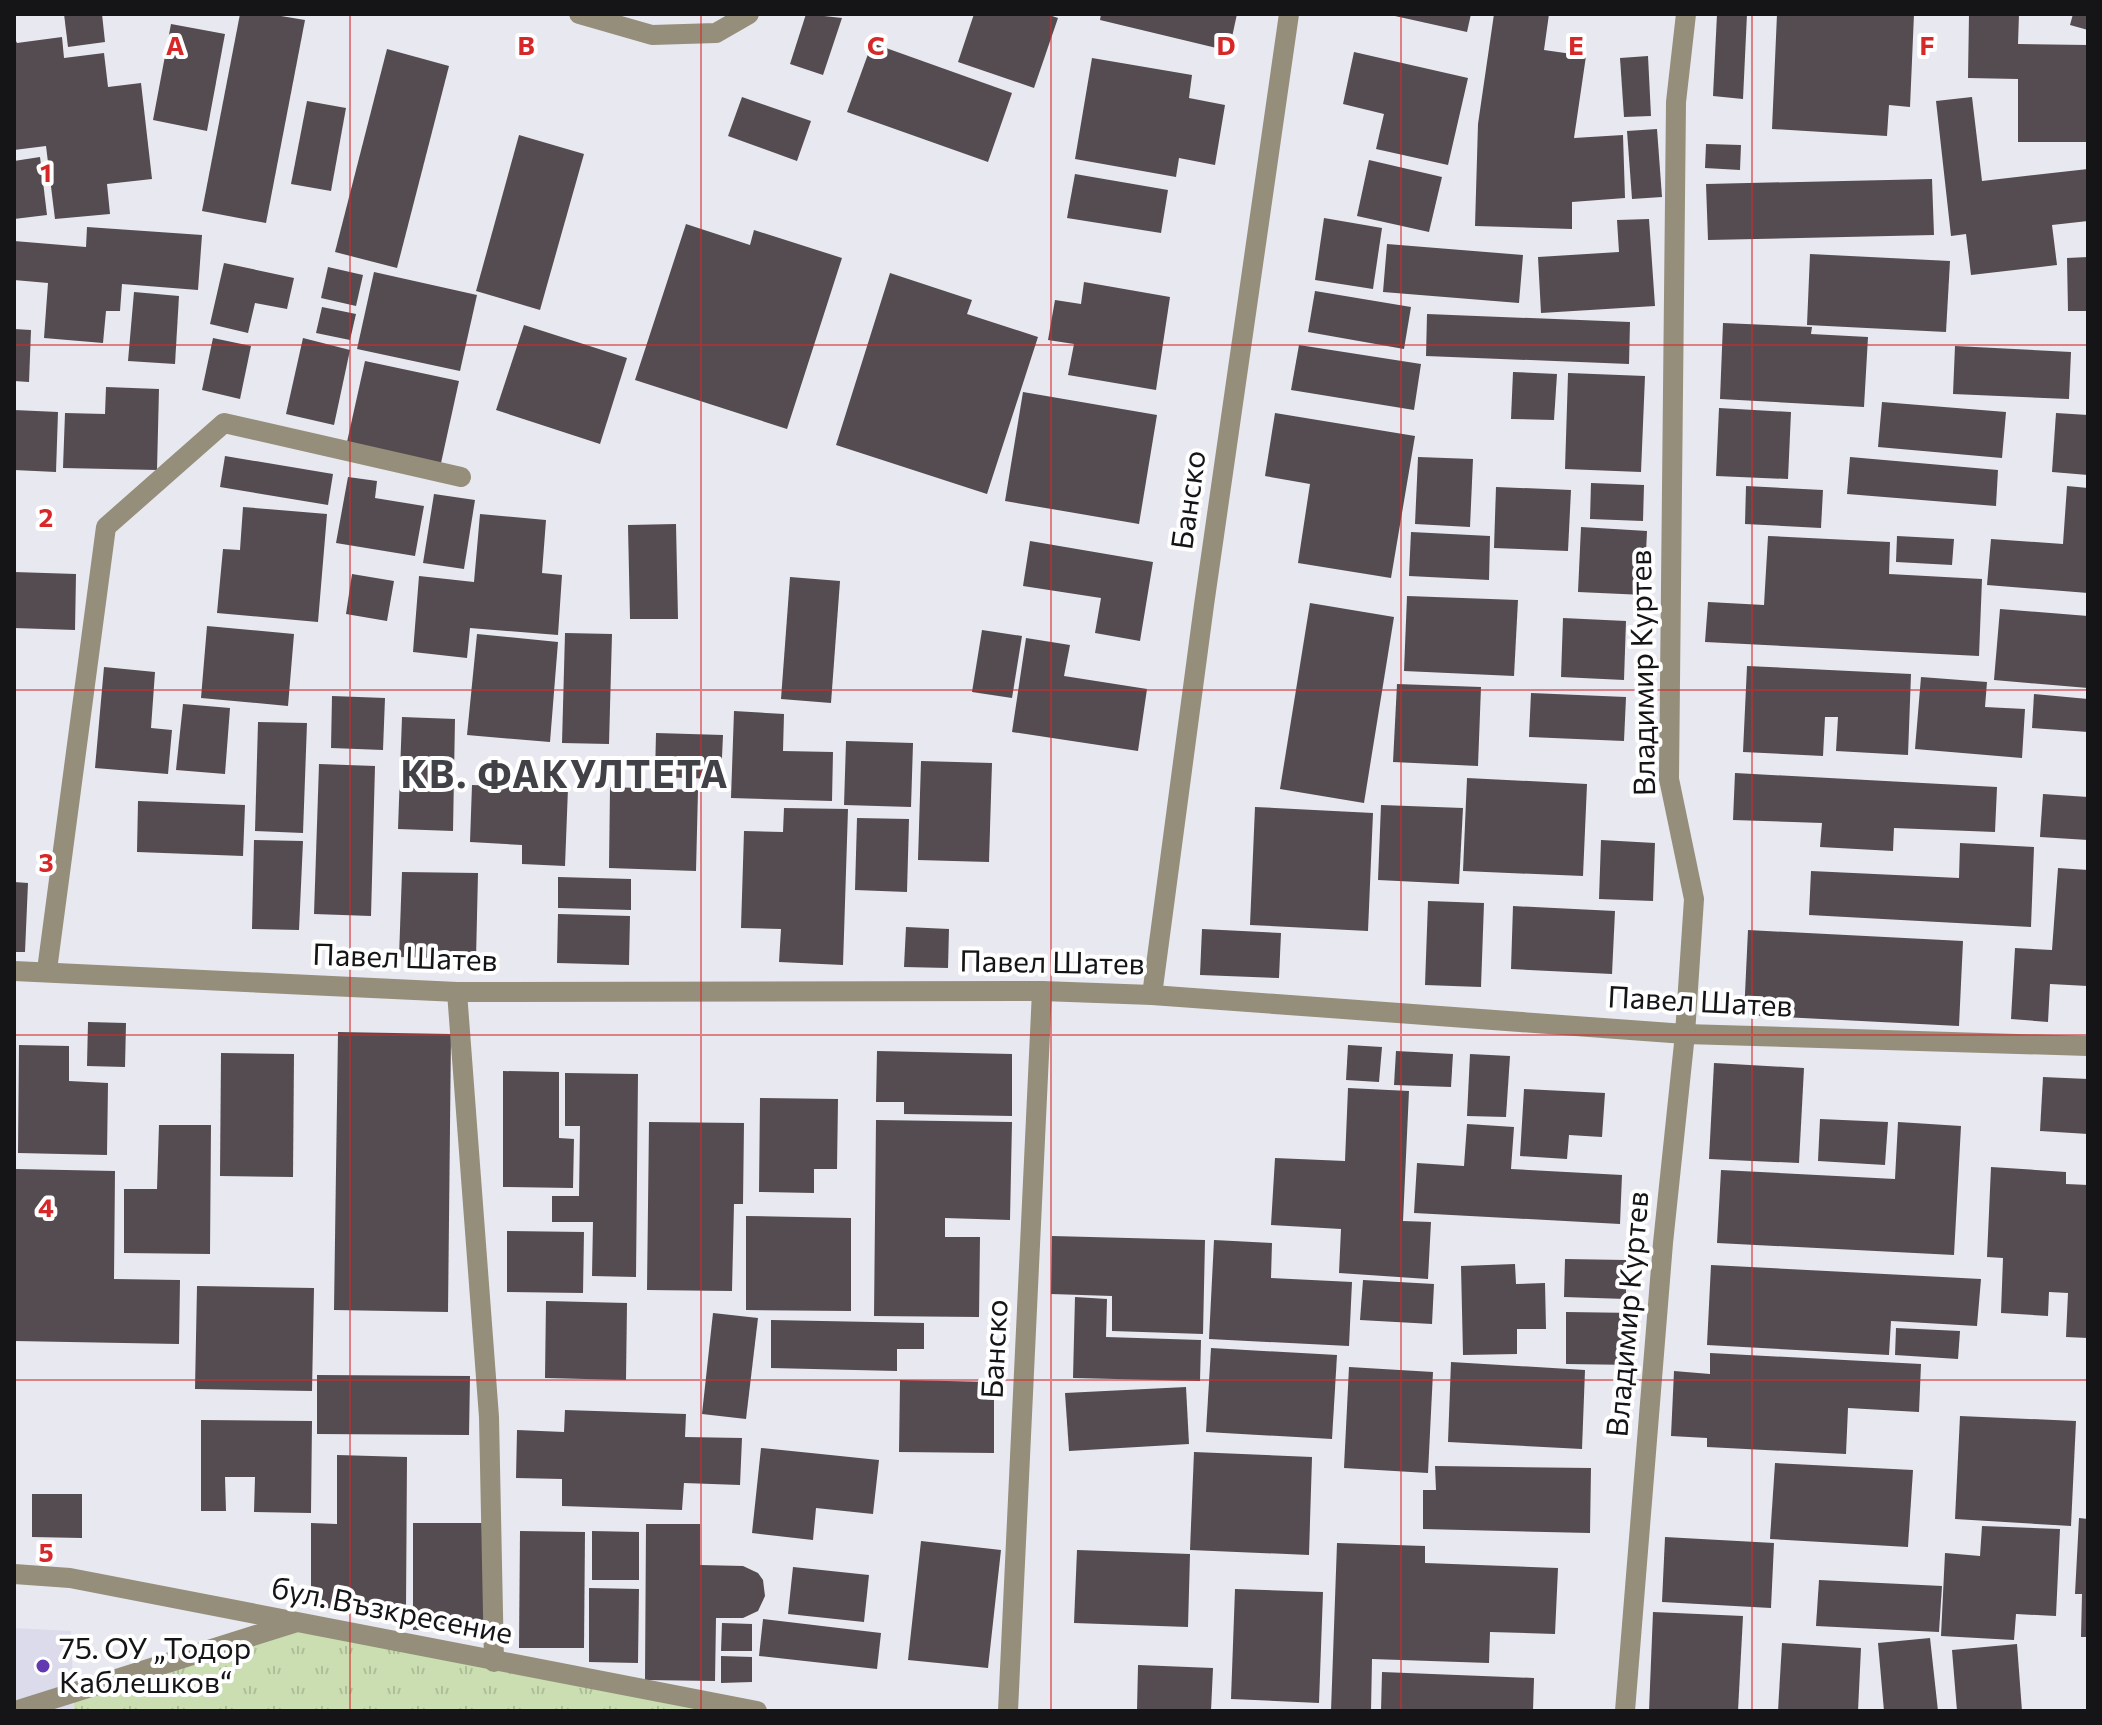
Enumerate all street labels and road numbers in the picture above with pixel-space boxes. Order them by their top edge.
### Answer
street label: Банско [1161,448,1212,552]
street label: Владимир Куртев [1620,549,1661,797]
street label: Павел Шатев [312,934,498,977]
street label: Павел Шатев [959,940,1145,981]
street label: Павел Шатев [1607,976,1794,1023]
street label: Владимир Куртев [1596,1189,1655,1438]
street label: Банско [971,1298,1014,1400]
street label: бул. Възкресение [269,1567,516,1650]

